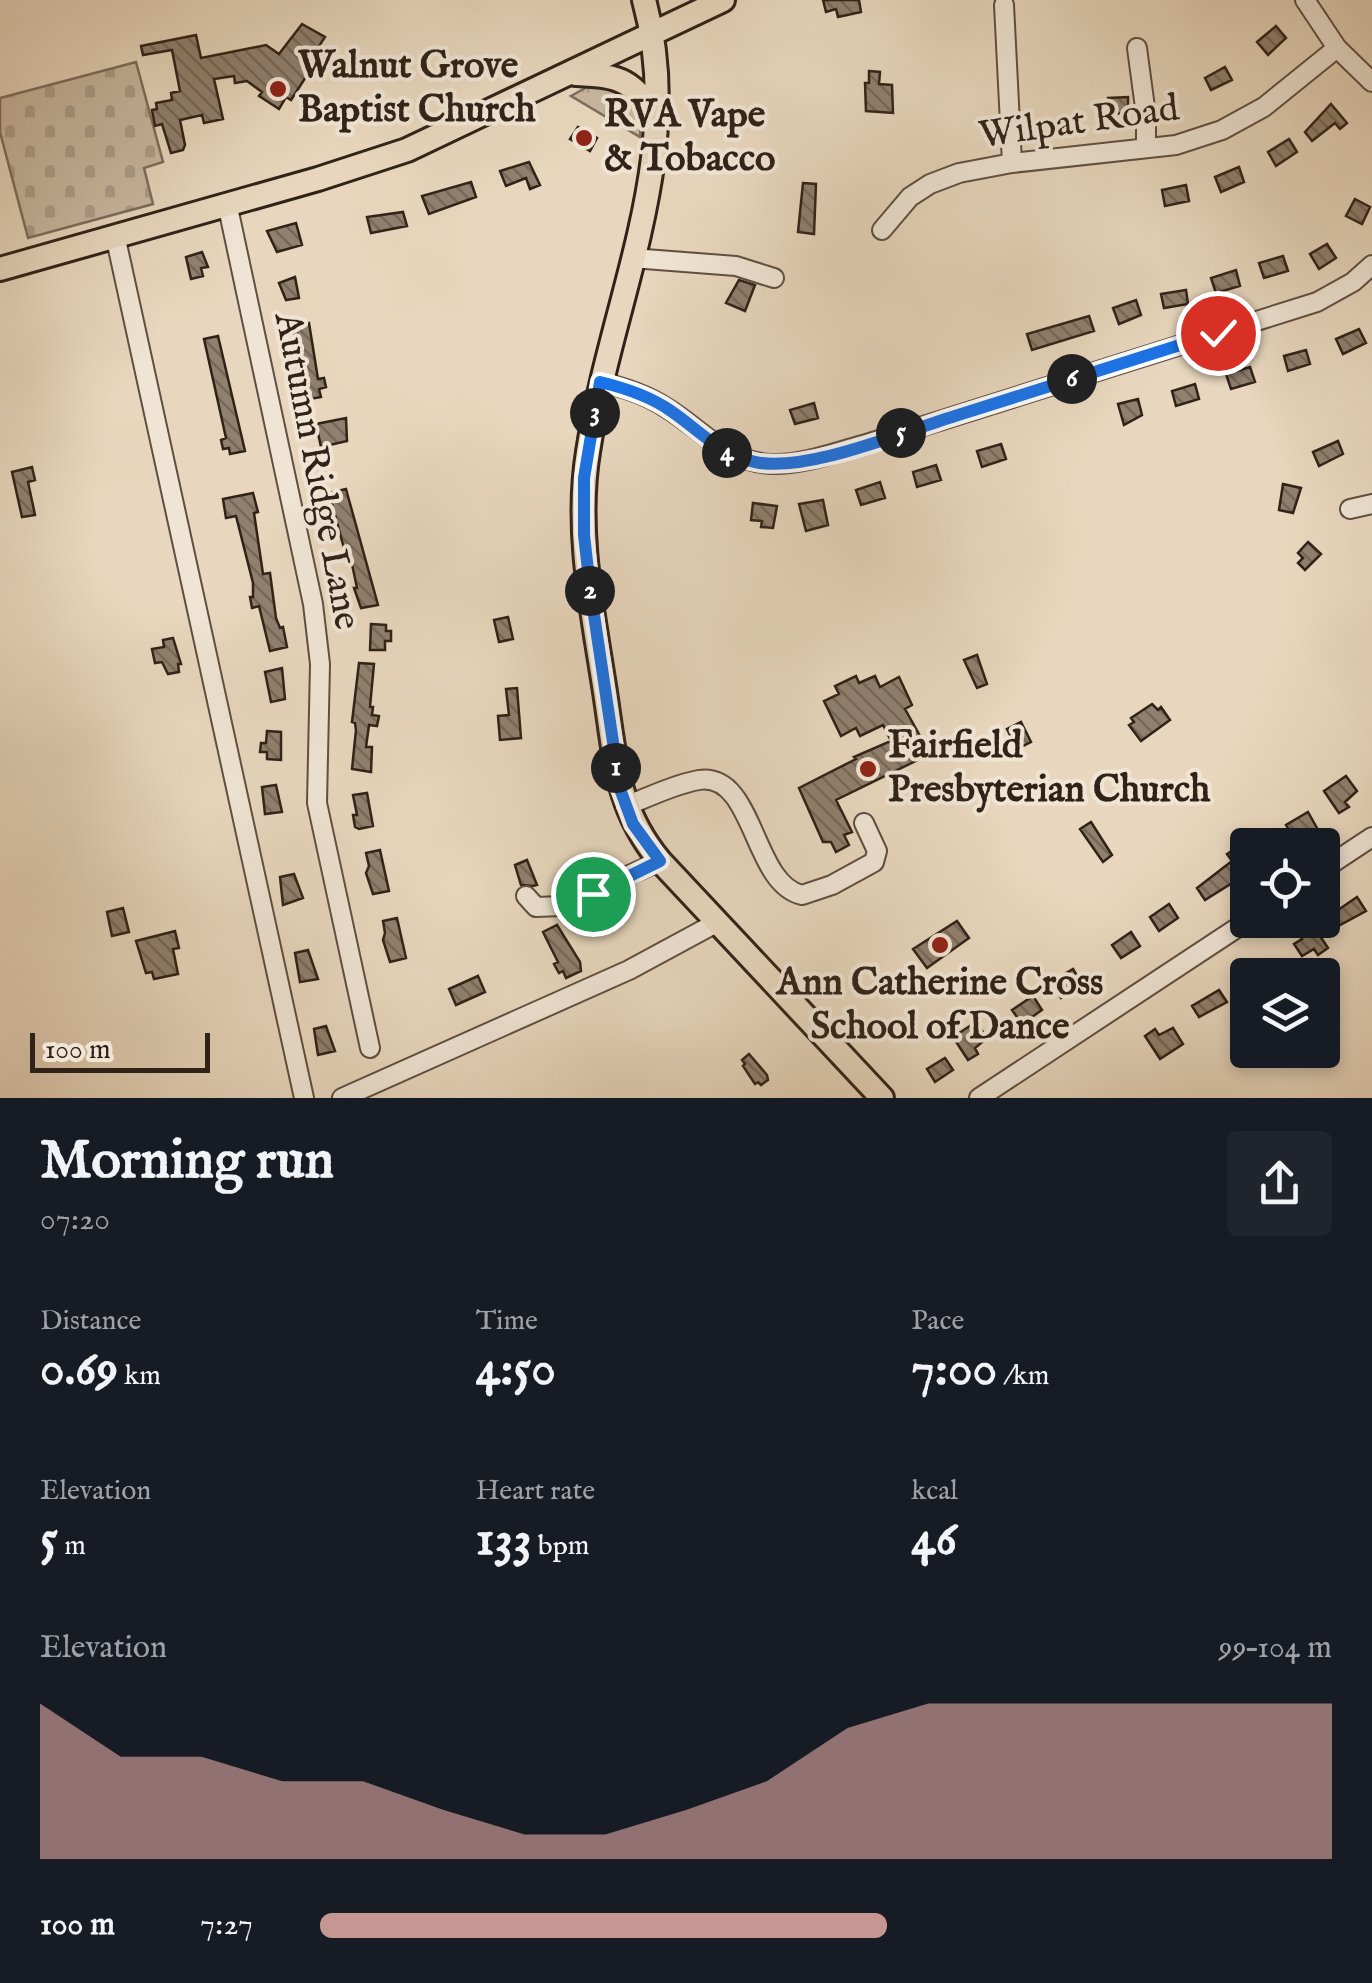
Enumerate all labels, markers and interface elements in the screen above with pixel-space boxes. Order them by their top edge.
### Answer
place label: Walnut Grove Baptist Church [298,43,536,135]
marker: Walnut Grove Baptist Church [267,78,289,100]
street label: Wilpat Road [976,85,1183,161]
place label: RVA Vape & Tobacco [604,92,775,184]
marker: RVA Vape & Tobacco [573,127,595,149]
pin [1176,291,1261,376]
icon: check [1191,306,1246,361]
street label: Autumn Ridge Lane [261,307,370,634]
pin: 6 [1047,354,1097,404]
text: 6 [1066,361,1078,396]
pin: 3 [570,388,620,438]
text: 3 [590,395,600,430]
pin: 5 [876,408,926,458]
text: 5 [896,415,906,450]
pin: 4 [702,428,752,478]
text: 4 [720,435,734,470]
pin: 2 [565,566,615,616]
text: 2 [583,573,597,608]
place label: Fairfield Presbyterian Church [888,723,1211,815]
pin: 1 [591,743,641,793]
text: 1 [611,750,621,785]
marker: Fairfield Presbyterian Church [857,758,879,780]
map controls [1230,828,1340,1068]
button: locate [1230,828,1340,938]
pin [551,852,636,937]
icon: arrive [566,867,621,922]
marker: Ann Catherine Cross School of Dance [929,934,951,956]
button: layers [1230,958,1340,1068]
place label: Ann Catherine Cross School of Dance [775,960,1103,1052]
scale bar [30,1028,210,1072]
text: 100 m [45,1033,111,1068]
text: Morning run [40,1127,334,1197]
button: share [1227,1131,1332,1236]
text: 07:20 [40,1200,110,1241]
text: Distance [40,1304,141,1339]
text: Time [476,1304,538,1339]
text: Pace [911,1304,964,1339]
text: 0.69 [40,1339,118,1402]
text: 4:50 [476,1339,556,1402]
text: 7:00 [911,1339,997,1402]
text: km [118,1359,161,1394]
text: /km [997,1359,1049,1394]
text: Elevation [40,1474,151,1509]
text: Heart rate [476,1474,595,1509]
text: kcal [911,1474,958,1509]
text: 5 [40,1509,58,1572]
text: 133 [476,1509,532,1572]
text: 46 [911,1509,957,1572]
text: m [58,1529,86,1564]
text: bpm [532,1529,589,1564]
text: Elevation [40,1628,167,1669]
text: 99–104 m [1219,1628,1332,1669]
text: 100 m [40,1905,115,1946]
text: 7:27 [200,1905,253,1946]

